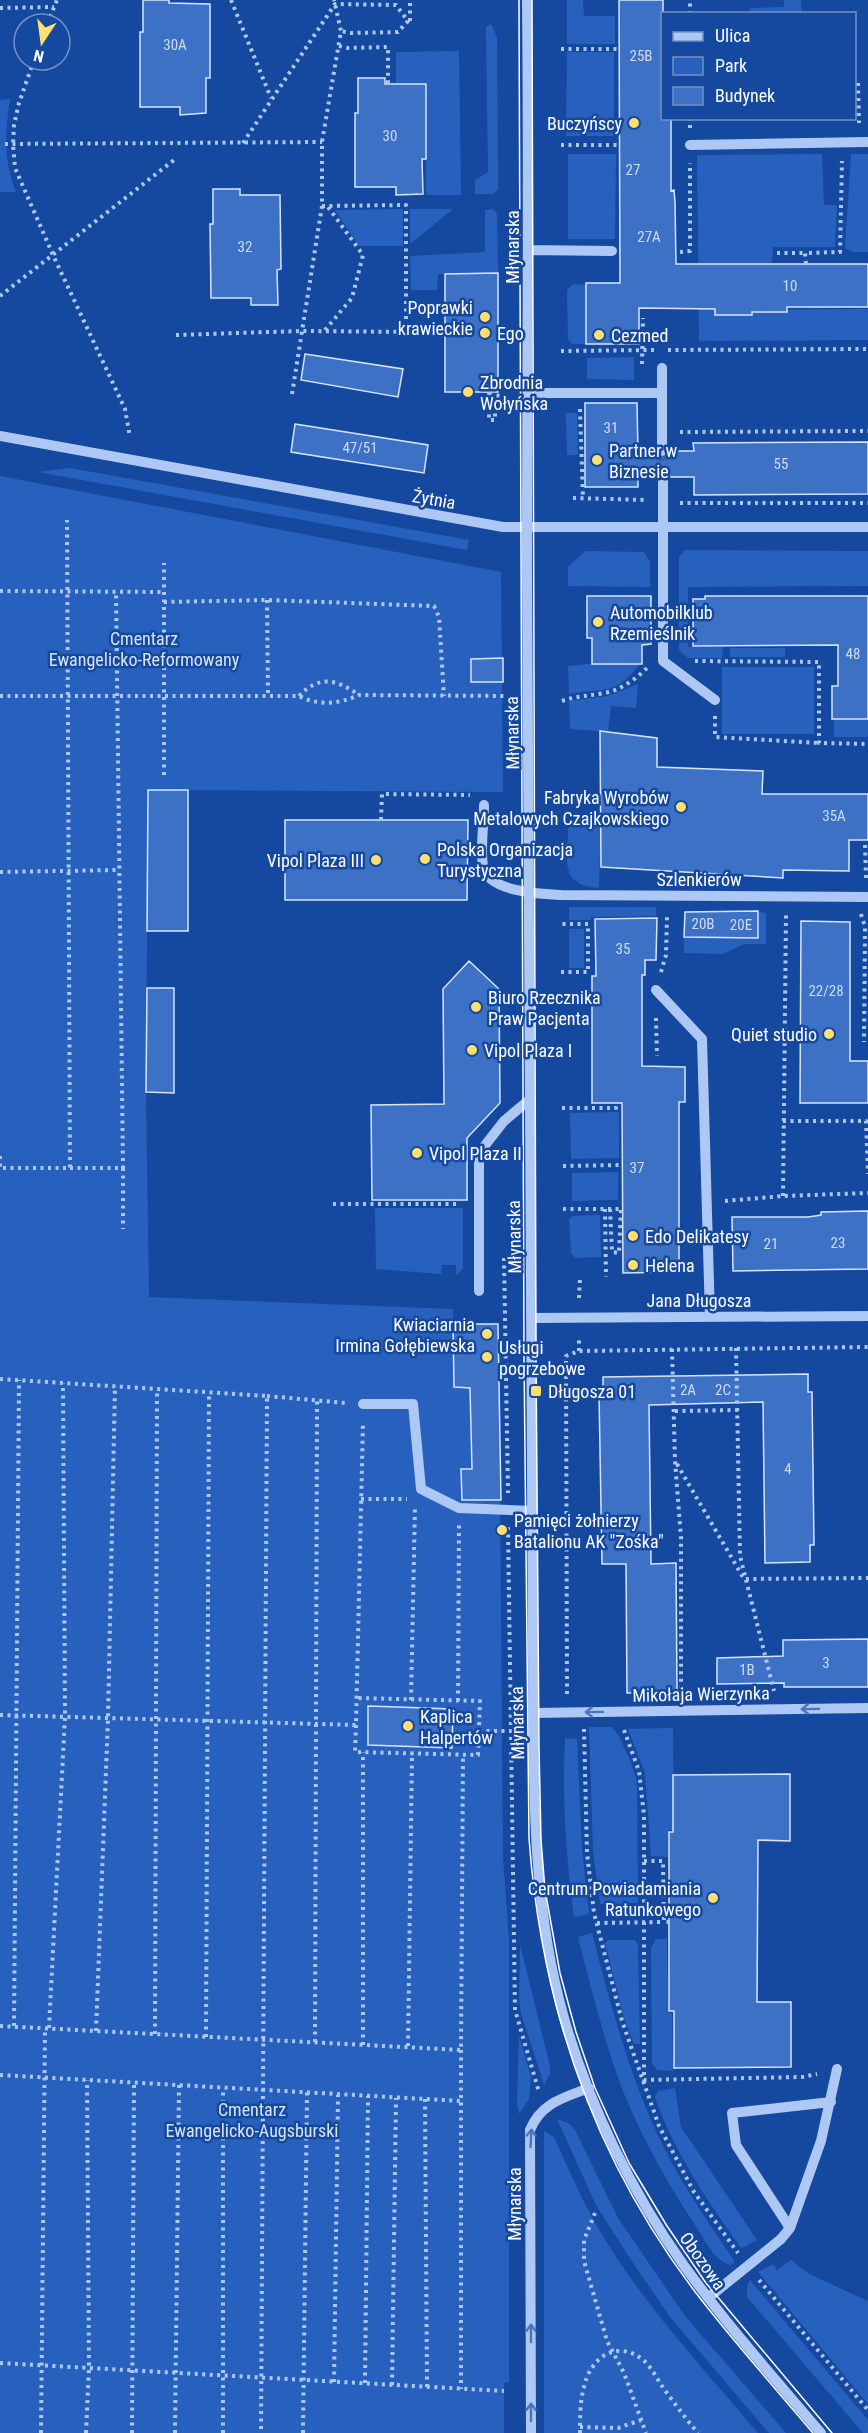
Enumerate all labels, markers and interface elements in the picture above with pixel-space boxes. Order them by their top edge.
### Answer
north arrow [12,12,72,72]
legend [661,12,856,120]
text: Ulica [715,25,750,46]
house number: 30A [163,36,187,54]
text: N [32,46,46,66]
house number: 25B [630,47,653,65]
text: Park [715,55,747,76]
text: Budynek [715,85,775,106]
place label: Buczyńscy [547,113,622,134]
marker: Buczyńscy [627,116,641,130]
house number: 30 [383,127,397,145]
house number: 27 [626,161,640,179]
street label: Młynarska [502,210,523,284]
house number: 27A [637,228,661,246]
house number: 32 [238,238,252,256]
house number: 10 [783,277,797,295]
place label: Poprawki krawieckie [398,297,473,339]
marker: Poprawki krawieckie [478,310,492,324]
place label: Ego [497,323,524,344]
place label: Cezmed [611,325,668,346]
marker: Ego [478,326,492,340]
marker: Cezmed [592,328,606,342]
place label: Zbrodnia Wołyńska [480,372,548,414]
marker: Zbrodnia Wołyńska [461,385,475,399]
house number: 31 [604,419,618,437]
house number: 47/51 [342,439,378,457]
place label: Partner w Biznesie [609,440,678,482]
marker: Partner w Biznesie [590,453,604,467]
house number: 55 [774,455,788,473]
street label: Żytnia [411,485,457,513]
place label: Automobilklub Rzemieślnik [610,602,713,644]
marker: Automobilklub Rzemieślnik [591,615,605,629]
park label: Cmentarz Ewangelicko-Reformowany [49,628,240,670]
house number: 48 [846,645,860,663]
street label: Młynarska [501,696,523,770]
place label: Fabryka Wyrobów Metalowych Czajkowskiego [473,787,669,829]
marker: Fabryka Wyrobów Metalowych Czajkowskiego [674,800,688,814]
house number: 35A [822,807,846,825]
place label: Polska Organizacja Turystyczna [437,839,573,881]
place label: Vipol Plaza III [267,850,364,871]
marker: Polska Organizacja Turystyczna [418,852,432,866]
marker: Vipol Plaza III [369,853,383,867]
street label: Szlenkierów [656,869,742,890]
house number: 20B [692,915,715,933]
house number: 20E [730,916,752,934]
house number: 35 [616,940,630,958]
house number: 22/28 [808,982,844,1000]
place label: Biuro Rzecznika Praw Pacjenta [488,987,601,1029]
marker: Biuro Rzecznika Praw Pacjenta [469,1000,483,1014]
place label: Quiet studio [731,1024,817,1045]
marker: Quiet studio [822,1027,836,1041]
place label: Vipol Plaza I [484,1040,572,1061]
marker: Vipol Plaza I [465,1043,479,1057]
place label: Vipol Plaza II [429,1143,522,1164]
marker: Vipol Plaza II [410,1146,424,1160]
house number: 37 [630,1159,644,1177]
street label: Młynarska [503,1200,525,1274]
place label: Edo Delikatesy [645,1226,750,1247]
marker: Edo Delikatesy [626,1229,640,1243]
house number: 23 [831,1234,845,1252]
house number: 21 [764,1235,778,1253]
place label: Helena [645,1255,695,1276]
marker: Helena [626,1258,640,1272]
street label: Jana Długosza [647,1290,751,1311]
place label: Kwiaciarnia Irmina Gołębiewska [335,1314,475,1356]
marker: Kwiaciarnia Irmina Gołębiewska [480,1327,494,1341]
place label: Usługi pogrzebowe [499,1337,586,1379]
marker: Usługi pogrzebowe [480,1350,494,1364]
place label: Długosza 01 [548,1381,636,1402]
house number: 2A [680,1381,696,1399]
house number: 2C [715,1381,731,1399]
marker: Długosza 01 [529,1384,543,1398]
house number: 4 [784,1460,792,1478]
place label: Pamięci żołnierzy Batalionu AK "Zośka" [514,1510,664,1552]
marker: Pamięci żołnierzy Batalionu AK "Zośka" [495,1523,509,1537]
house number: 3 [822,1654,830,1672]
house number: 1B [739,1661,755,1679]
street label: Mikołaja Wierzynka [632,1682,770,1706]
street label: Młynarska [506,1686,528,1760]
one-way arrow [800,1703,820,1714]
place label: Kaplica Halpertów [420,1706,493,1748]
one-way arrow [584,1706,604,1718]
marker: Kaplica Halpertów [401,1719,415,1733]
place label: Centrum Powiadamiania Ratunkowego [528,1878,701,1920]
marker: Centrum Powiadamiania Ratunkowego [706,1891,720,1905]
park label: Cmentarz Ewangelicko-Augsburski [166,2099,338,2141]
one-way arrow [525,2129,536,2149]
street label: Młynarska [504,2167,525,2241]
street label: Obozowa [676,2228,730,2294]
one-way arrow [525,2324,537,2344]
one-way arrow [525,2403,537,2423]

